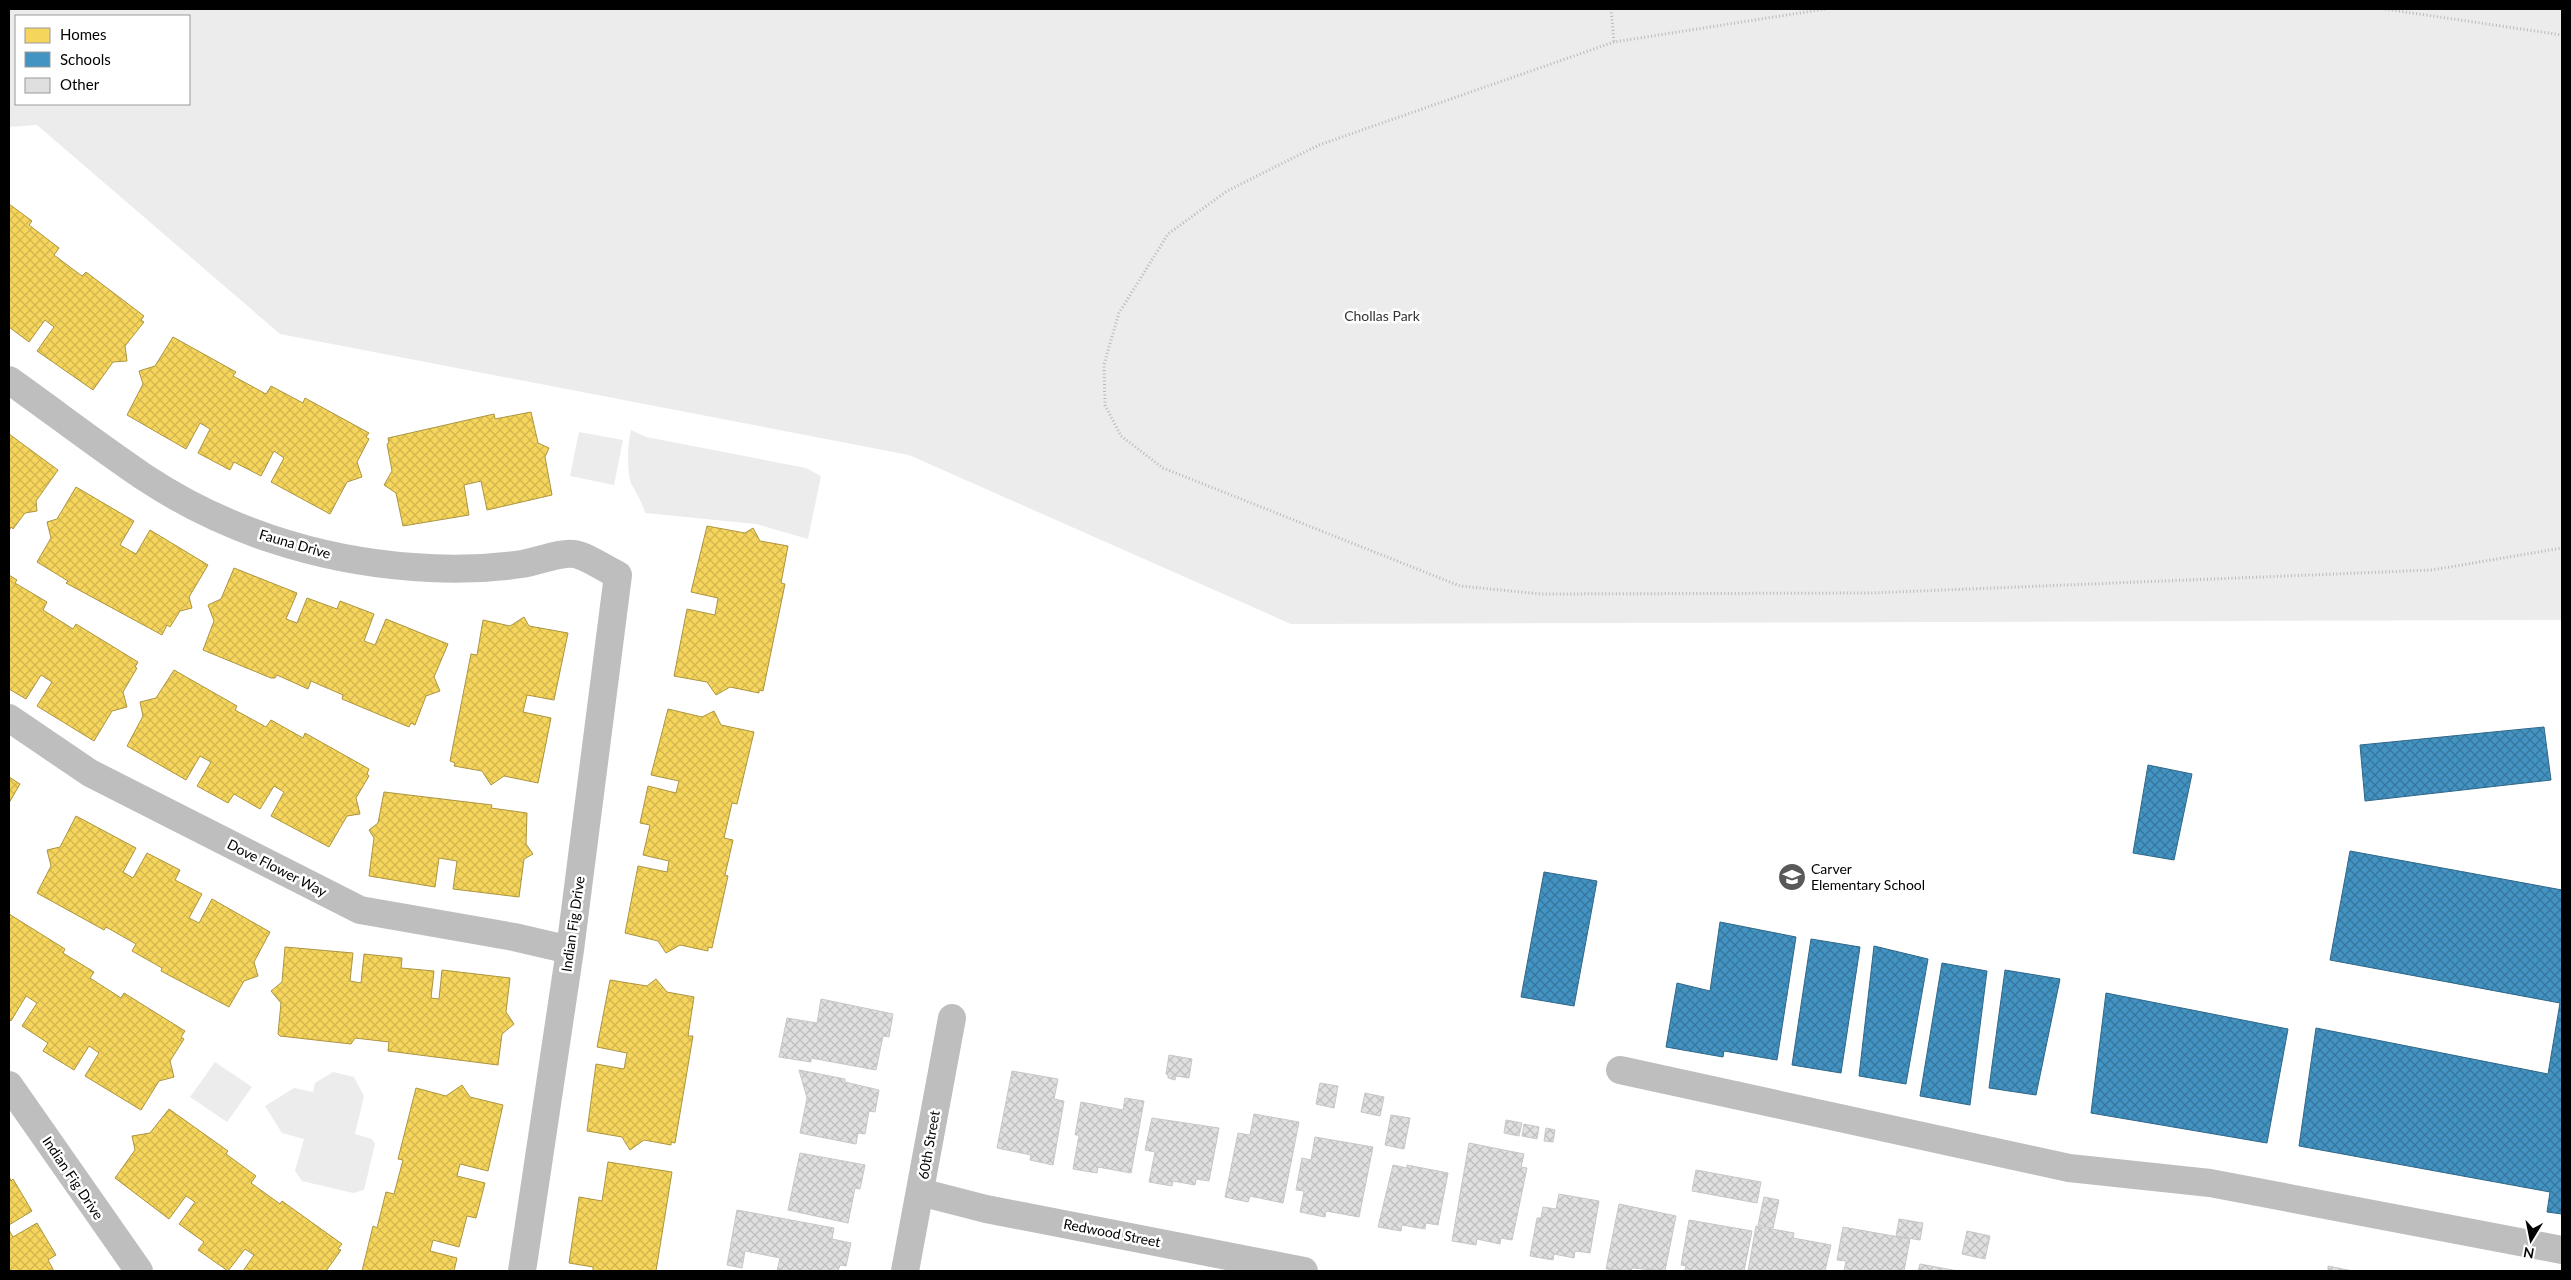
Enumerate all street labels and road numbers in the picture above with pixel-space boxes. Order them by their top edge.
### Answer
street label: Fauna Drive [258,525,333,562]
street label: Dove Flower Way [225,835,331,900]
street label: Indian Fig Drive [557,875,588,973]
street label: 60th Street [914,1109,943,1181]
street label: Indian Fig Drive [39,1133,107,1223]
street label: Redwood Street [1062,1215,1162,1250]

